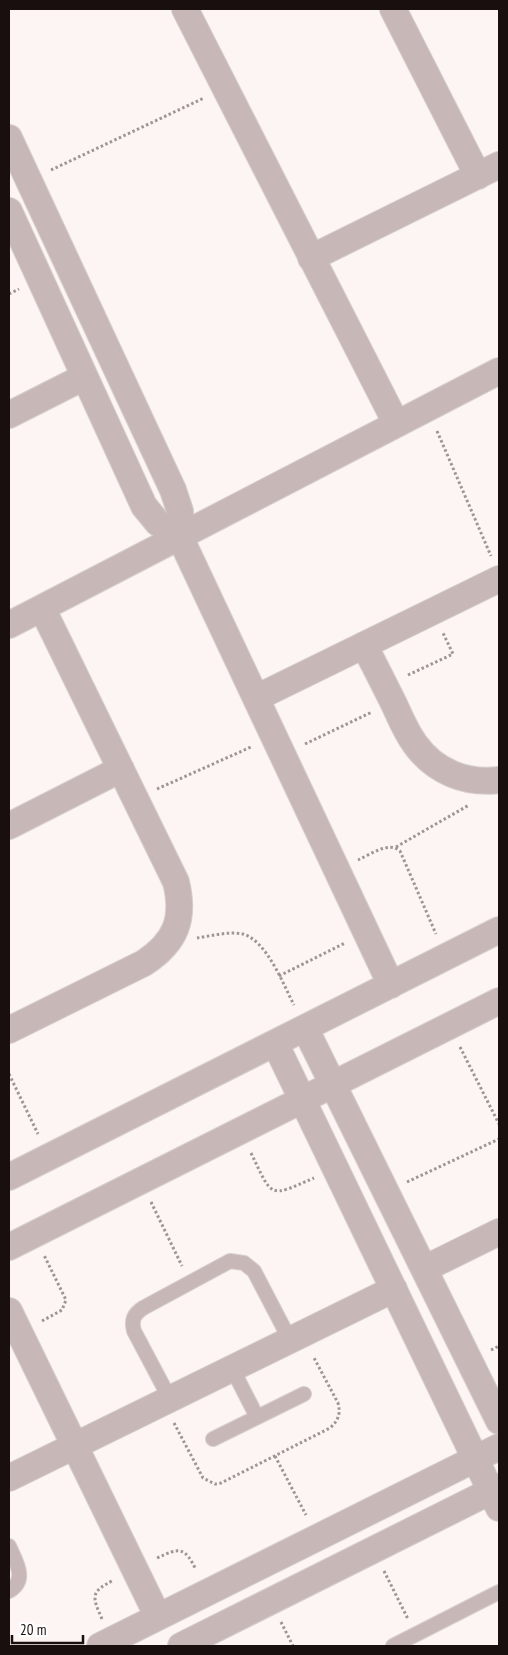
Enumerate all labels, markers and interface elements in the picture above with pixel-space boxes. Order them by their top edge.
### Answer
scale bar [12,1612,84,1644]
text: 20 m [20,1620,46,1639]

